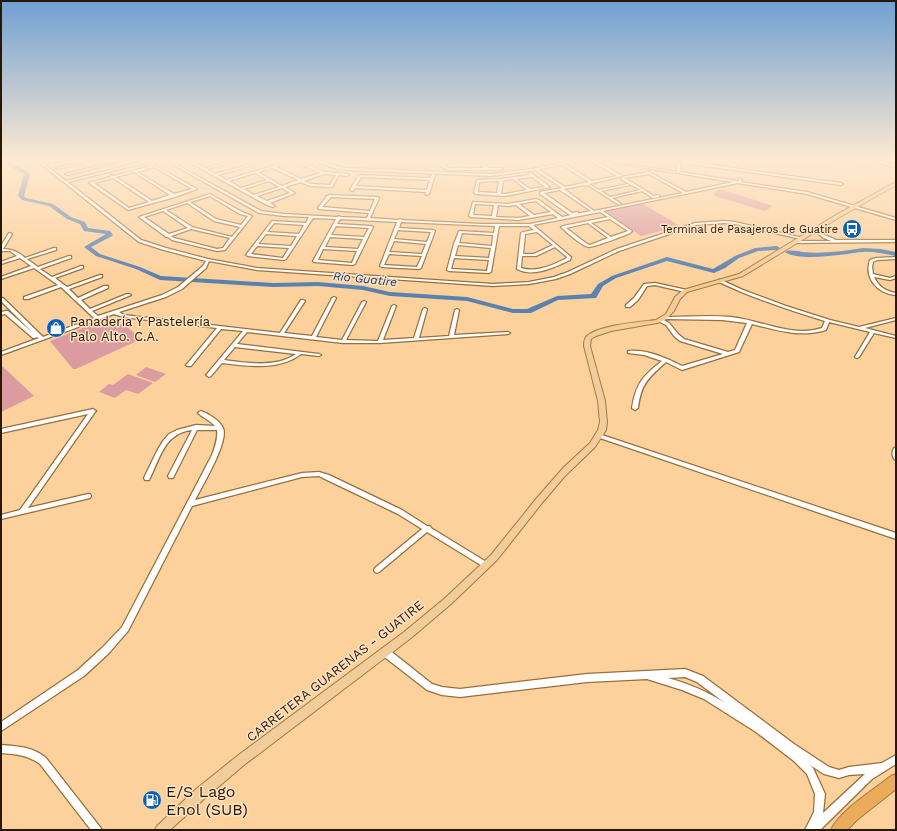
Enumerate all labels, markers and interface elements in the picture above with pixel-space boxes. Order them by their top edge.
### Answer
bus stop icon: Terminal de Pasajeros de Guatire [841,218,863,240]
place label: Terminal de Pasajeros de Guatire [661,223,838,236]
water label: Río Guatire [332,269,398,289]
place label: Panadería Y Pastelería Palo Alto. C.A. [70,314,211,344]
shop icon: Panadería Y Pastelería Palo Alto. C.A. [45,317,67,339]
street label: CARRETERA GUARENAS - GUATIRE [244,597,426,745]
place label: E/S Lago Enol (SUB) [166,782,248,819]
fuel station icon: E/S Lago Enol (SUB) [141,789,163,811]

